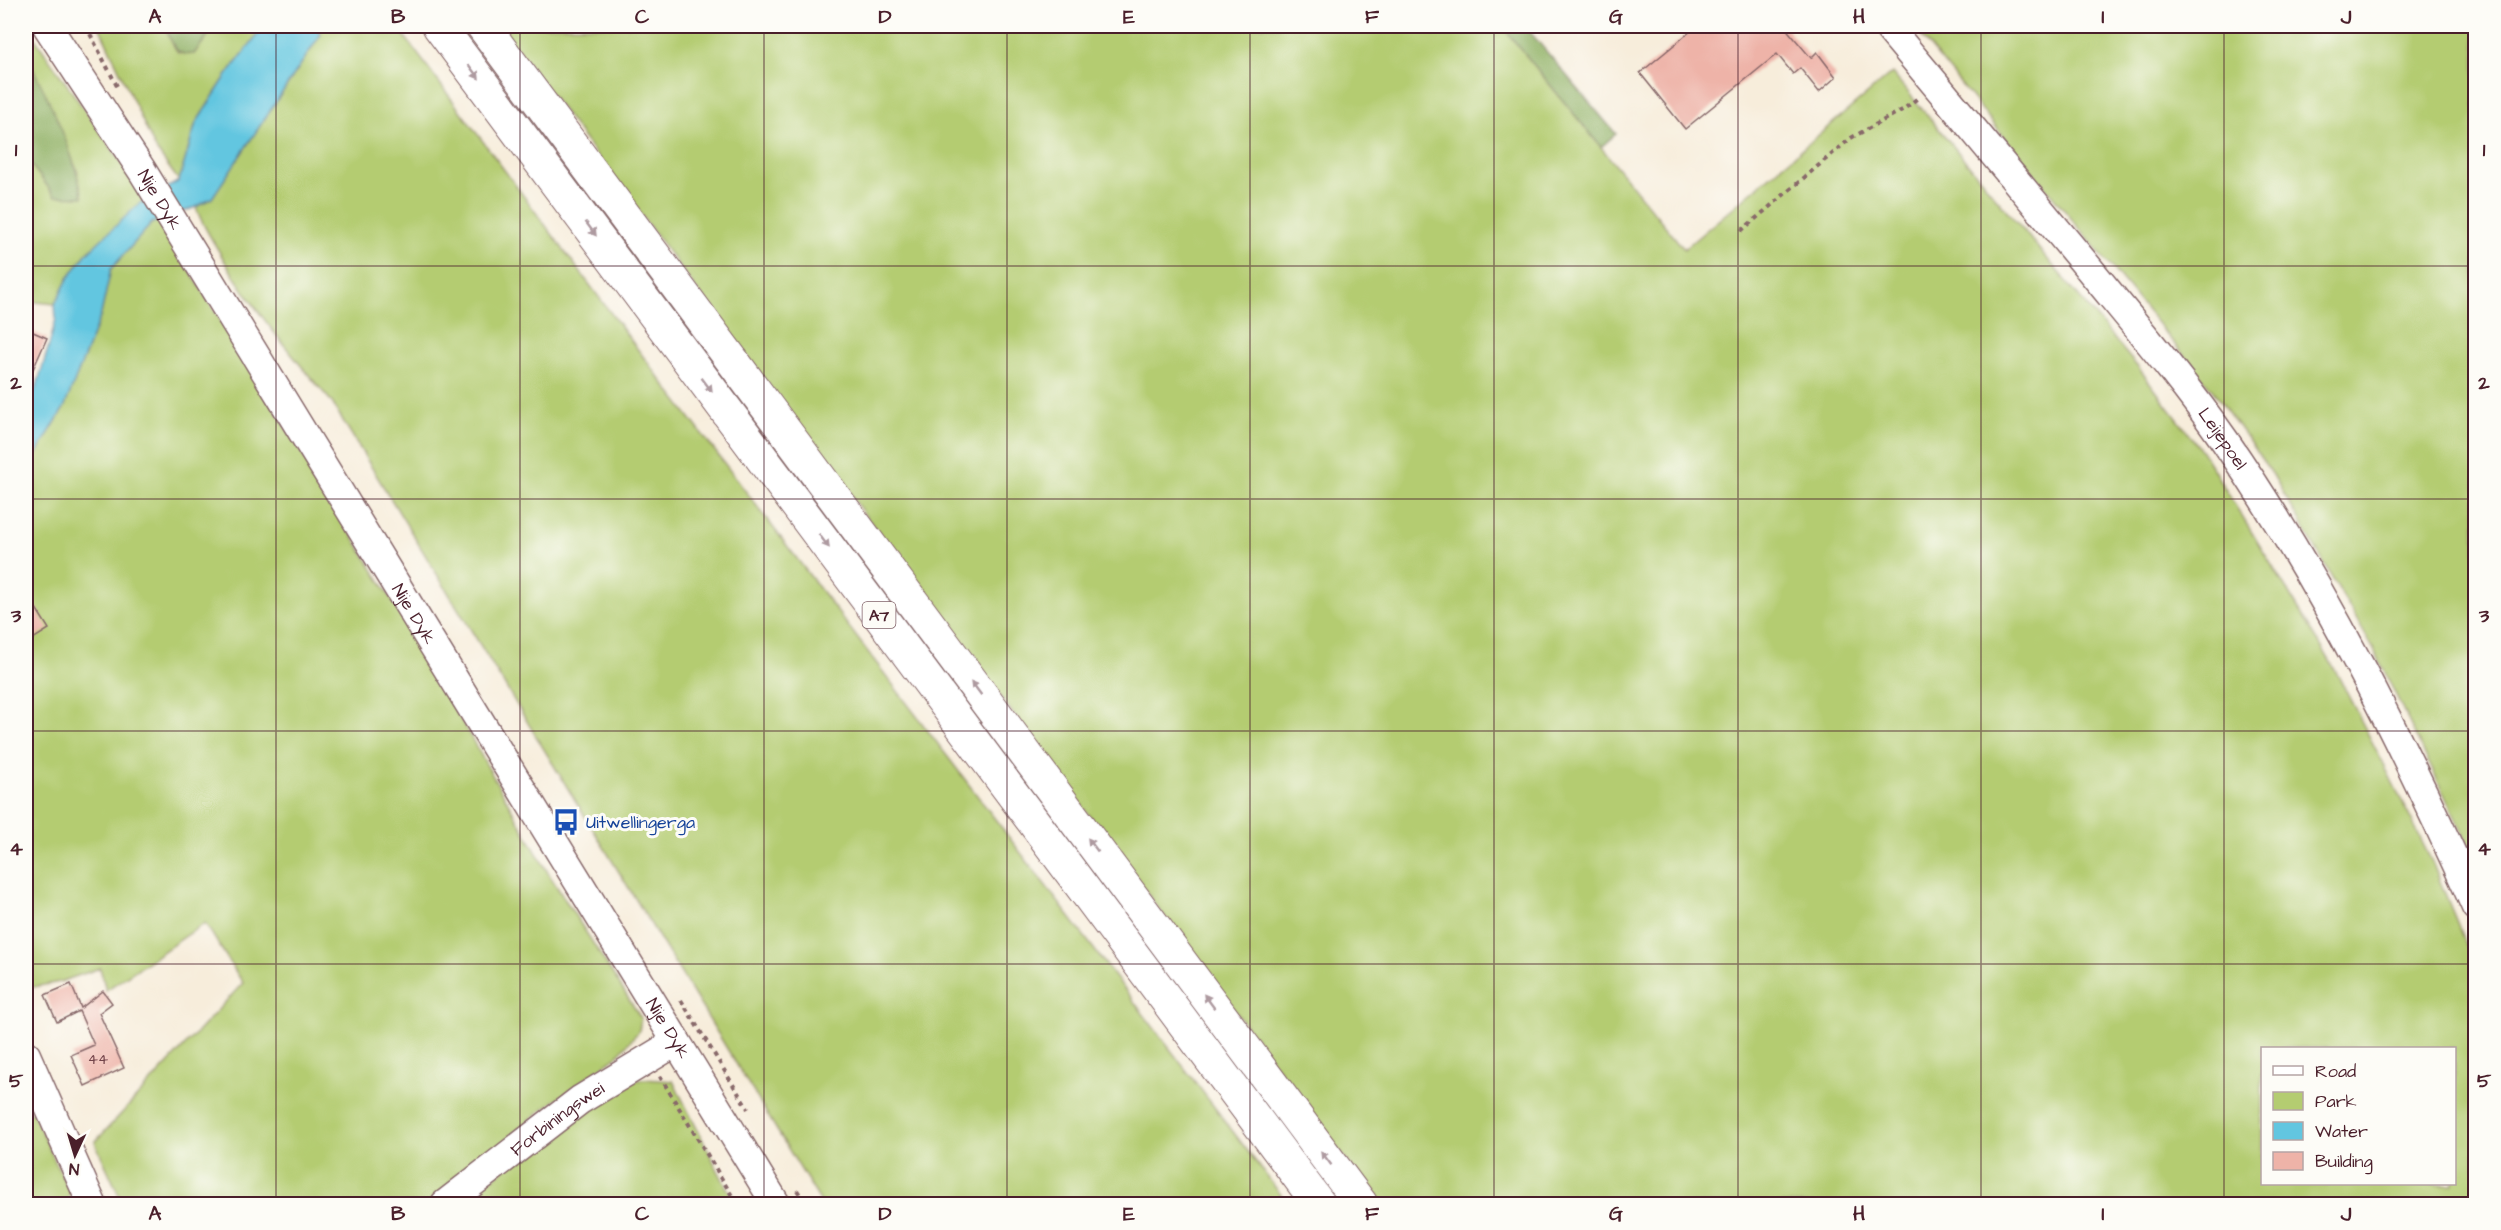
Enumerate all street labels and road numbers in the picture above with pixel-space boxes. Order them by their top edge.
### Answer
street label: Nije Dyk [131,165,188,235]
street label: Leijepoel [2192,403,2253,475]
street label: Nije Dyk [385,579,442,649]
road number: A7 [862,602,896,628]
street label: Nije Dyk [640,993,696,1063]
street label: Forbiningswei [505,1076,609,1162]

